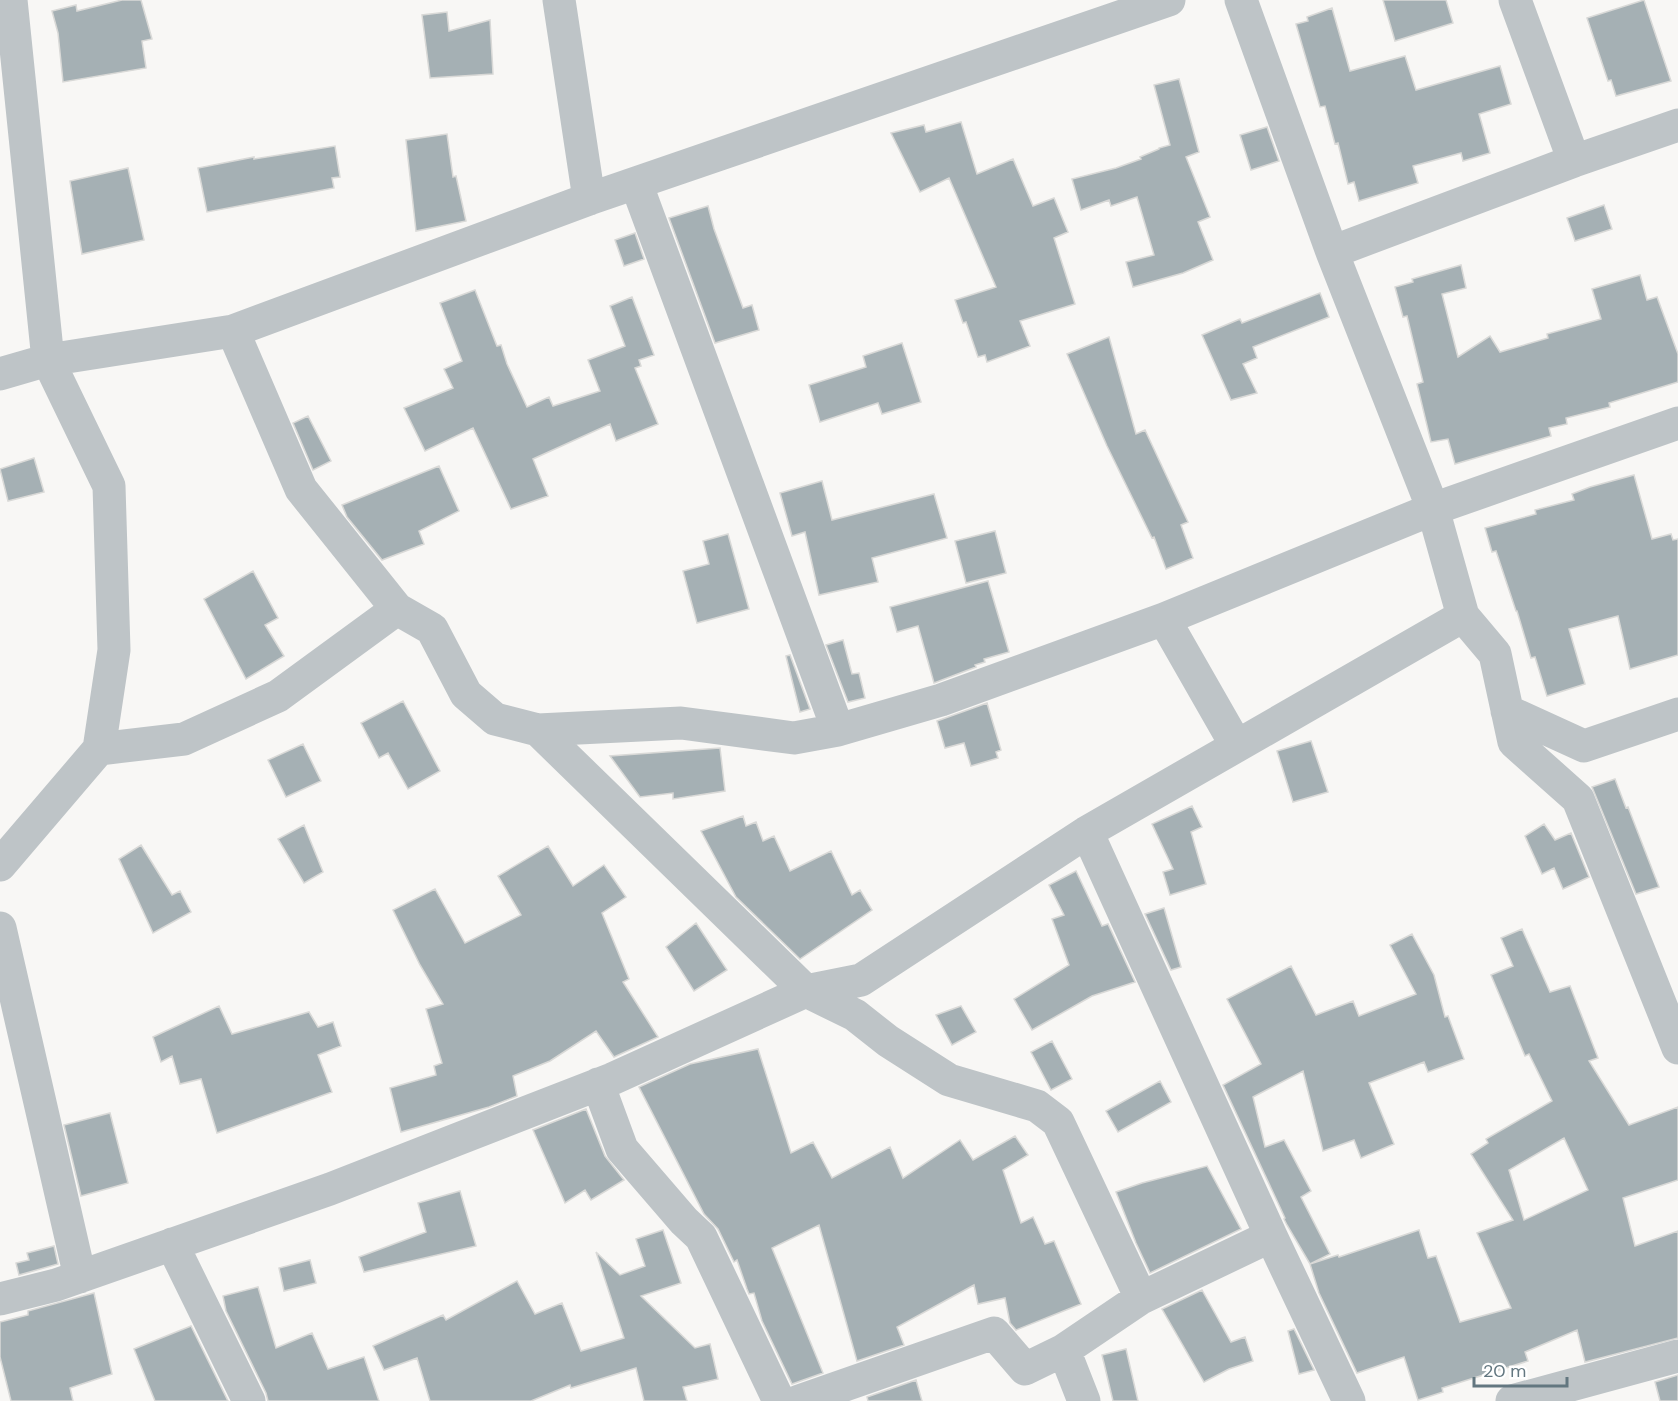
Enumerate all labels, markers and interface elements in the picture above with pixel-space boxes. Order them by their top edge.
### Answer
scale bar [1474,1350,1567,1388]
text: 20 m [1483,1359,1526,1383]

